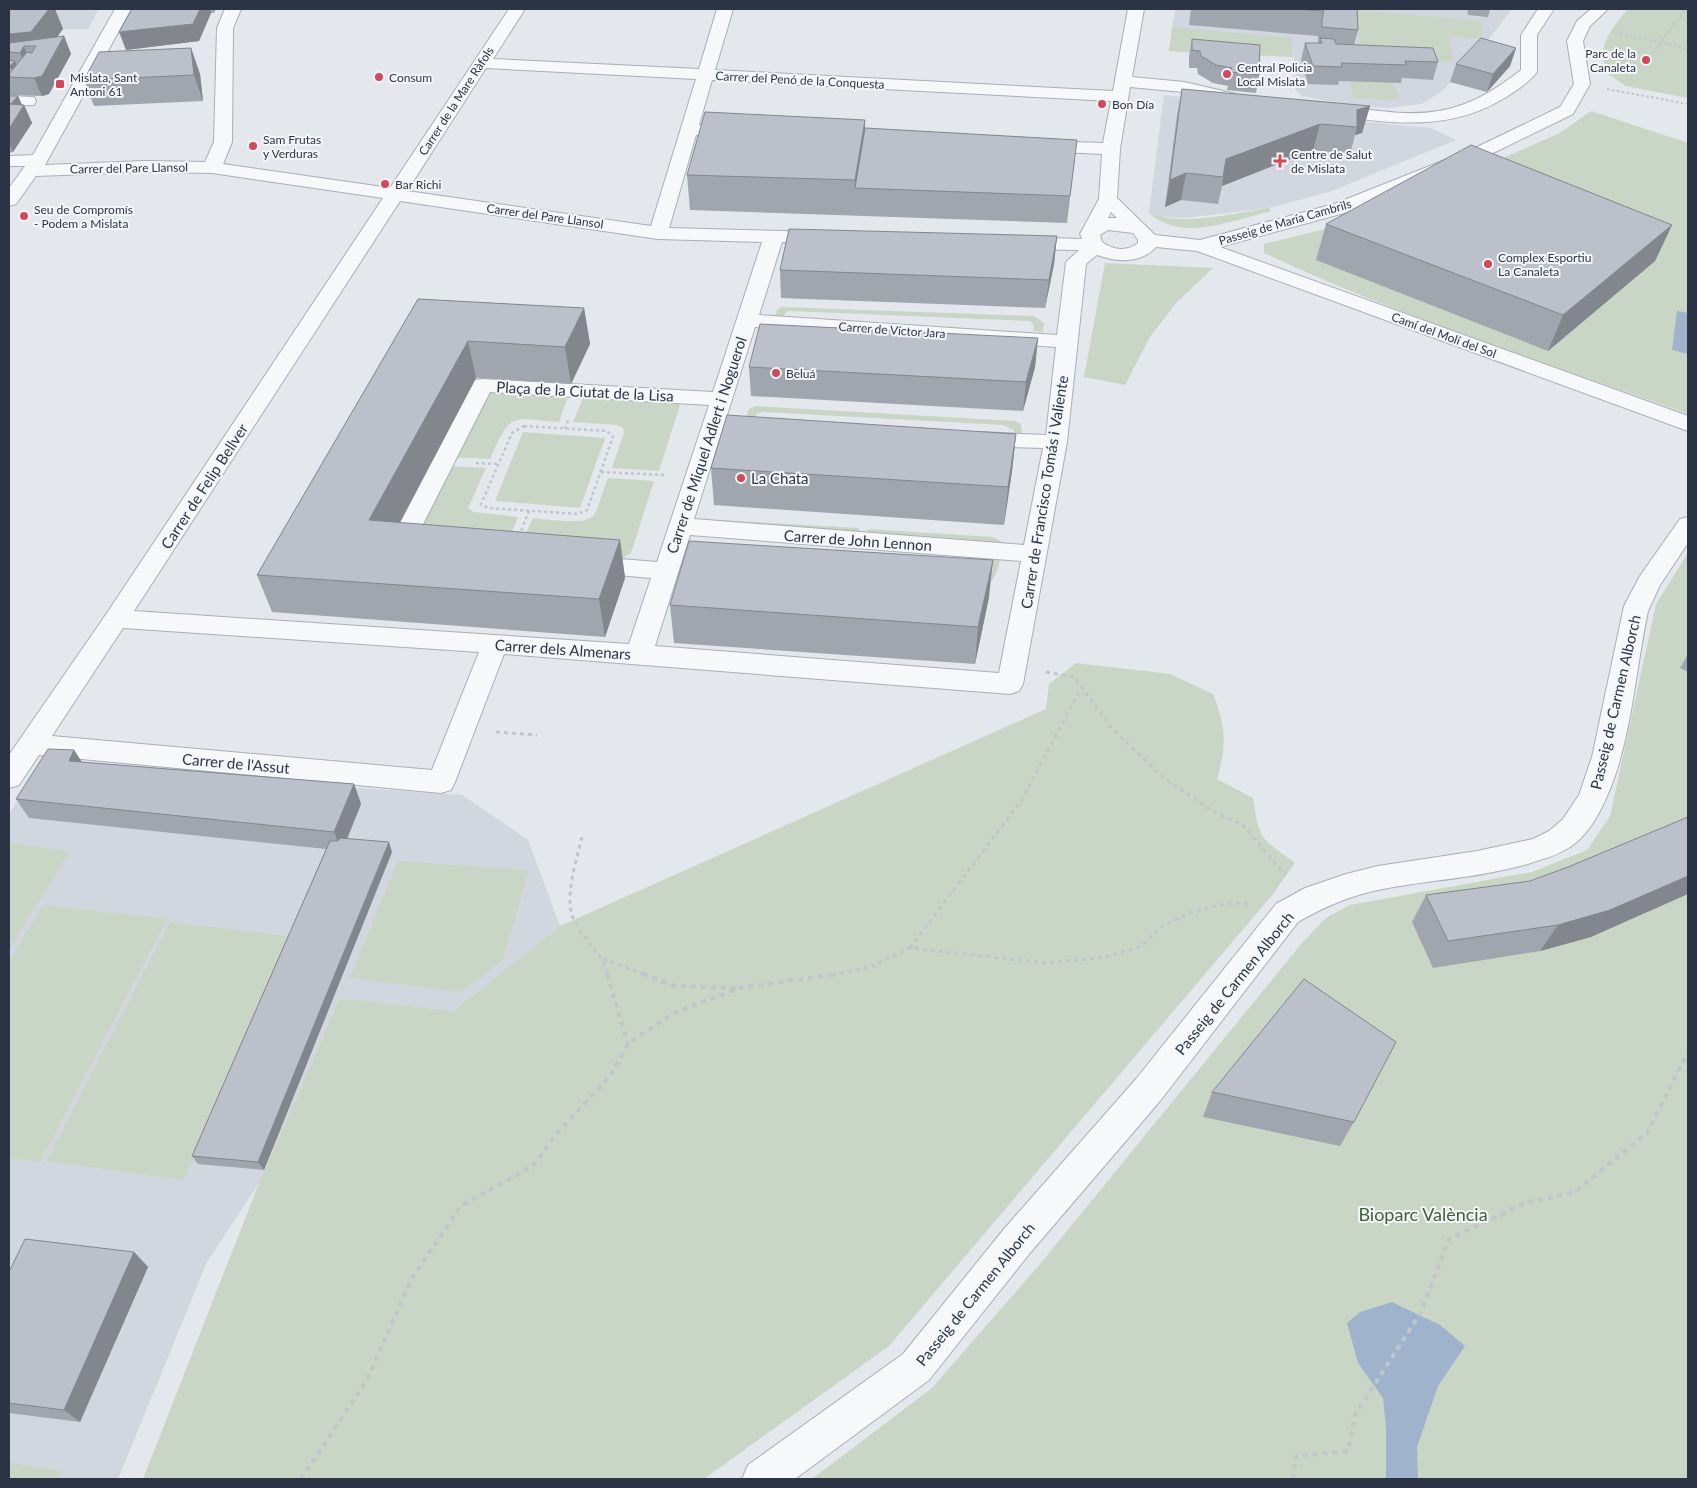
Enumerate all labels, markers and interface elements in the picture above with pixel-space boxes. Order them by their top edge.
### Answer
street label: Carrer de la Mare Ràfols [415,44,497,158]
place label: Parc de la Canaleta [1585,46,1636,75]
marker: Parc de la Canaleta [1640,54,1652,66]
place label: Central Policia Local Mislata [1237,60,1312,89]
street label: Carrer del Penó de la Conquesta [715,68,885,92]
marker: Central Policia Local Mislata [1221,68,1233,80]
place label: Mislata, Sant Antoni 61 [70,70,138,99]
place label: Consum [389,70,432,85]
marker: Consum [373,71,385,83]
marker: Mislata, Sant Antoni 61 [54,78,66,90]
place label: Bon Día [1112,97,1154,112]
marker: Bon Día [1096,98,1108,110]
place label: Sam Frutas y Verduras [263,132,321,161]
marker: Sam Frutas y Verduras [247,140,259,152]
place label: Centre de Salut de Mislata [1291,147,1373,176]
marker: Centre de Salut de Mislata [1273,154,1287,168]
street label: Carrer del Pare Llansol [70,159,188,177]
place label: Bar Richi [395,177,442,192]
marker: Bar Richi [379,178,391,190]
street label: Passeig de María Cambrils [1217,196,1353,248]
street label: Carrer del Pare Llansol [486,200,604,232]
place label: Seu de Compromís - Podem a Mislata [34,202,133,231]
marker: Seu de Compromís - Podem a Mislata [18,210,30,222]
place label: Complex Esportiu La Canaleta [1498,250,1591,279]
marker: Complex Esportiu La Canaleta [1482,258,1494,270]
street label: Camí del Molí del Sol [1390,309,1498,361]
street label: Carrer de Víctor Jara [838,319,946,341]
street label: Carrer de Miquel Adlert i Noguerol [662,334,750,556]
place label: Beluá [786,366,816,381]
marker: Beluá [770,367,782,379]
street label: Carrer de Francisco Tomás i Valiente [1017,374,1071,610]
street label: Plaça de la Ciutat de la Lisa [496,377,674,405]
street label: Carrer de Felip Bellver [157,420,252,552]
place label: La Chata [751,469,809,487]
marker: La Chata [735,472,747,484]
street label: Carrer de John Lennon [783,526,933,554]
street label: Passeig de Carmen Alborch [1586,613,1644,791]
street label: Carrer dels Almenars [494,635,632,663]
street label: Carrer de l'Assut [182,749,291,777]
street label: Passeig de Carmen Alborch [1171,908,1297,1058]
park label: Bioparc València [1358,1203,1488,1225]
street label: Passeig de Carmen Alborch [912,1219,1038,1369]

